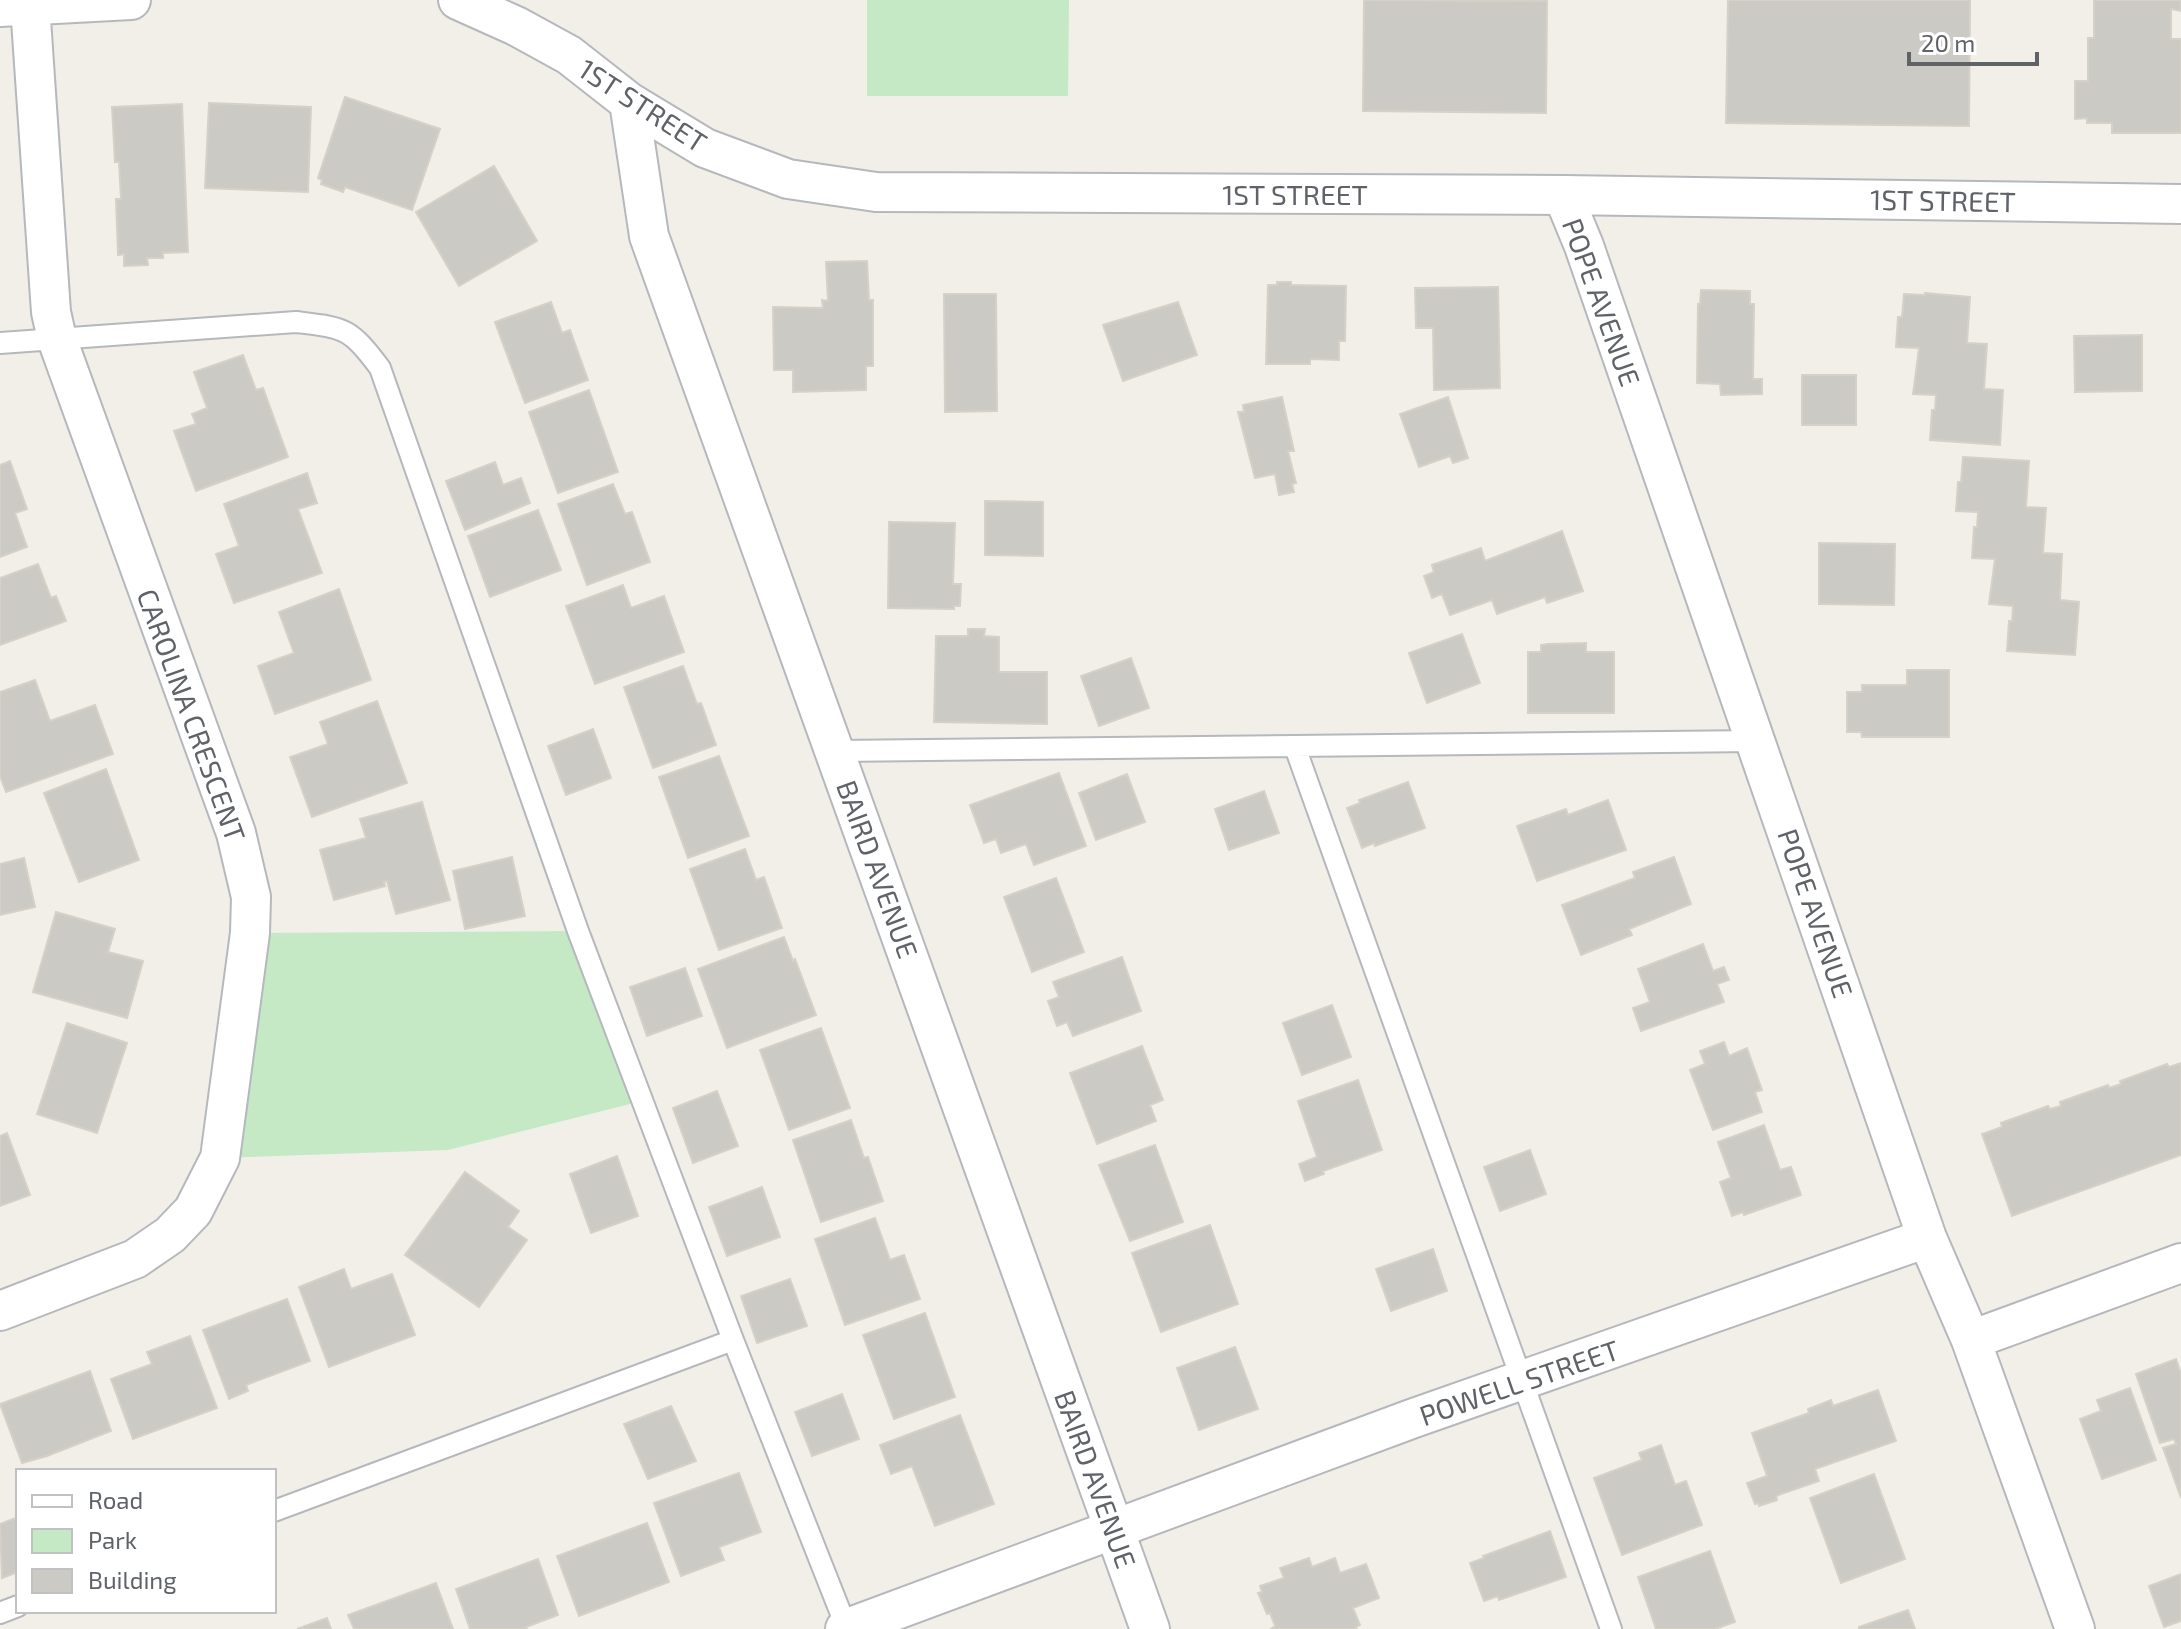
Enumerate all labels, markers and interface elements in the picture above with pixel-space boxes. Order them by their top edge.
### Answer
scale bar [1909,16,2037,66]
text: 20 m [1921,28,1975,57]
street label: 1ST STREET [573,51,713,159]
street label: 1ST STREET [1222,177,1368,211]
street label: 1ST STREET [1870,182,2016,218]
street label: POPE AVENUE [1556,213,1648,391]
street label: CAROLINA CRESCENT [131,584,253,846]
street label: BAIRD AVENUE [830,775,926,963]
street label: POPE AVENUE [1771,824,1861,1002]
street label: POWELL STREET [1415,1332,1623,1432]
street label: BAIRD AVENUE [1048,1385,1144,1573]
legend [16,1469,276,1613]
text: Road [88,1485,143,1514]
text: Park [88,1525,137,1554]
text: Building [88,1565,177,1594]

